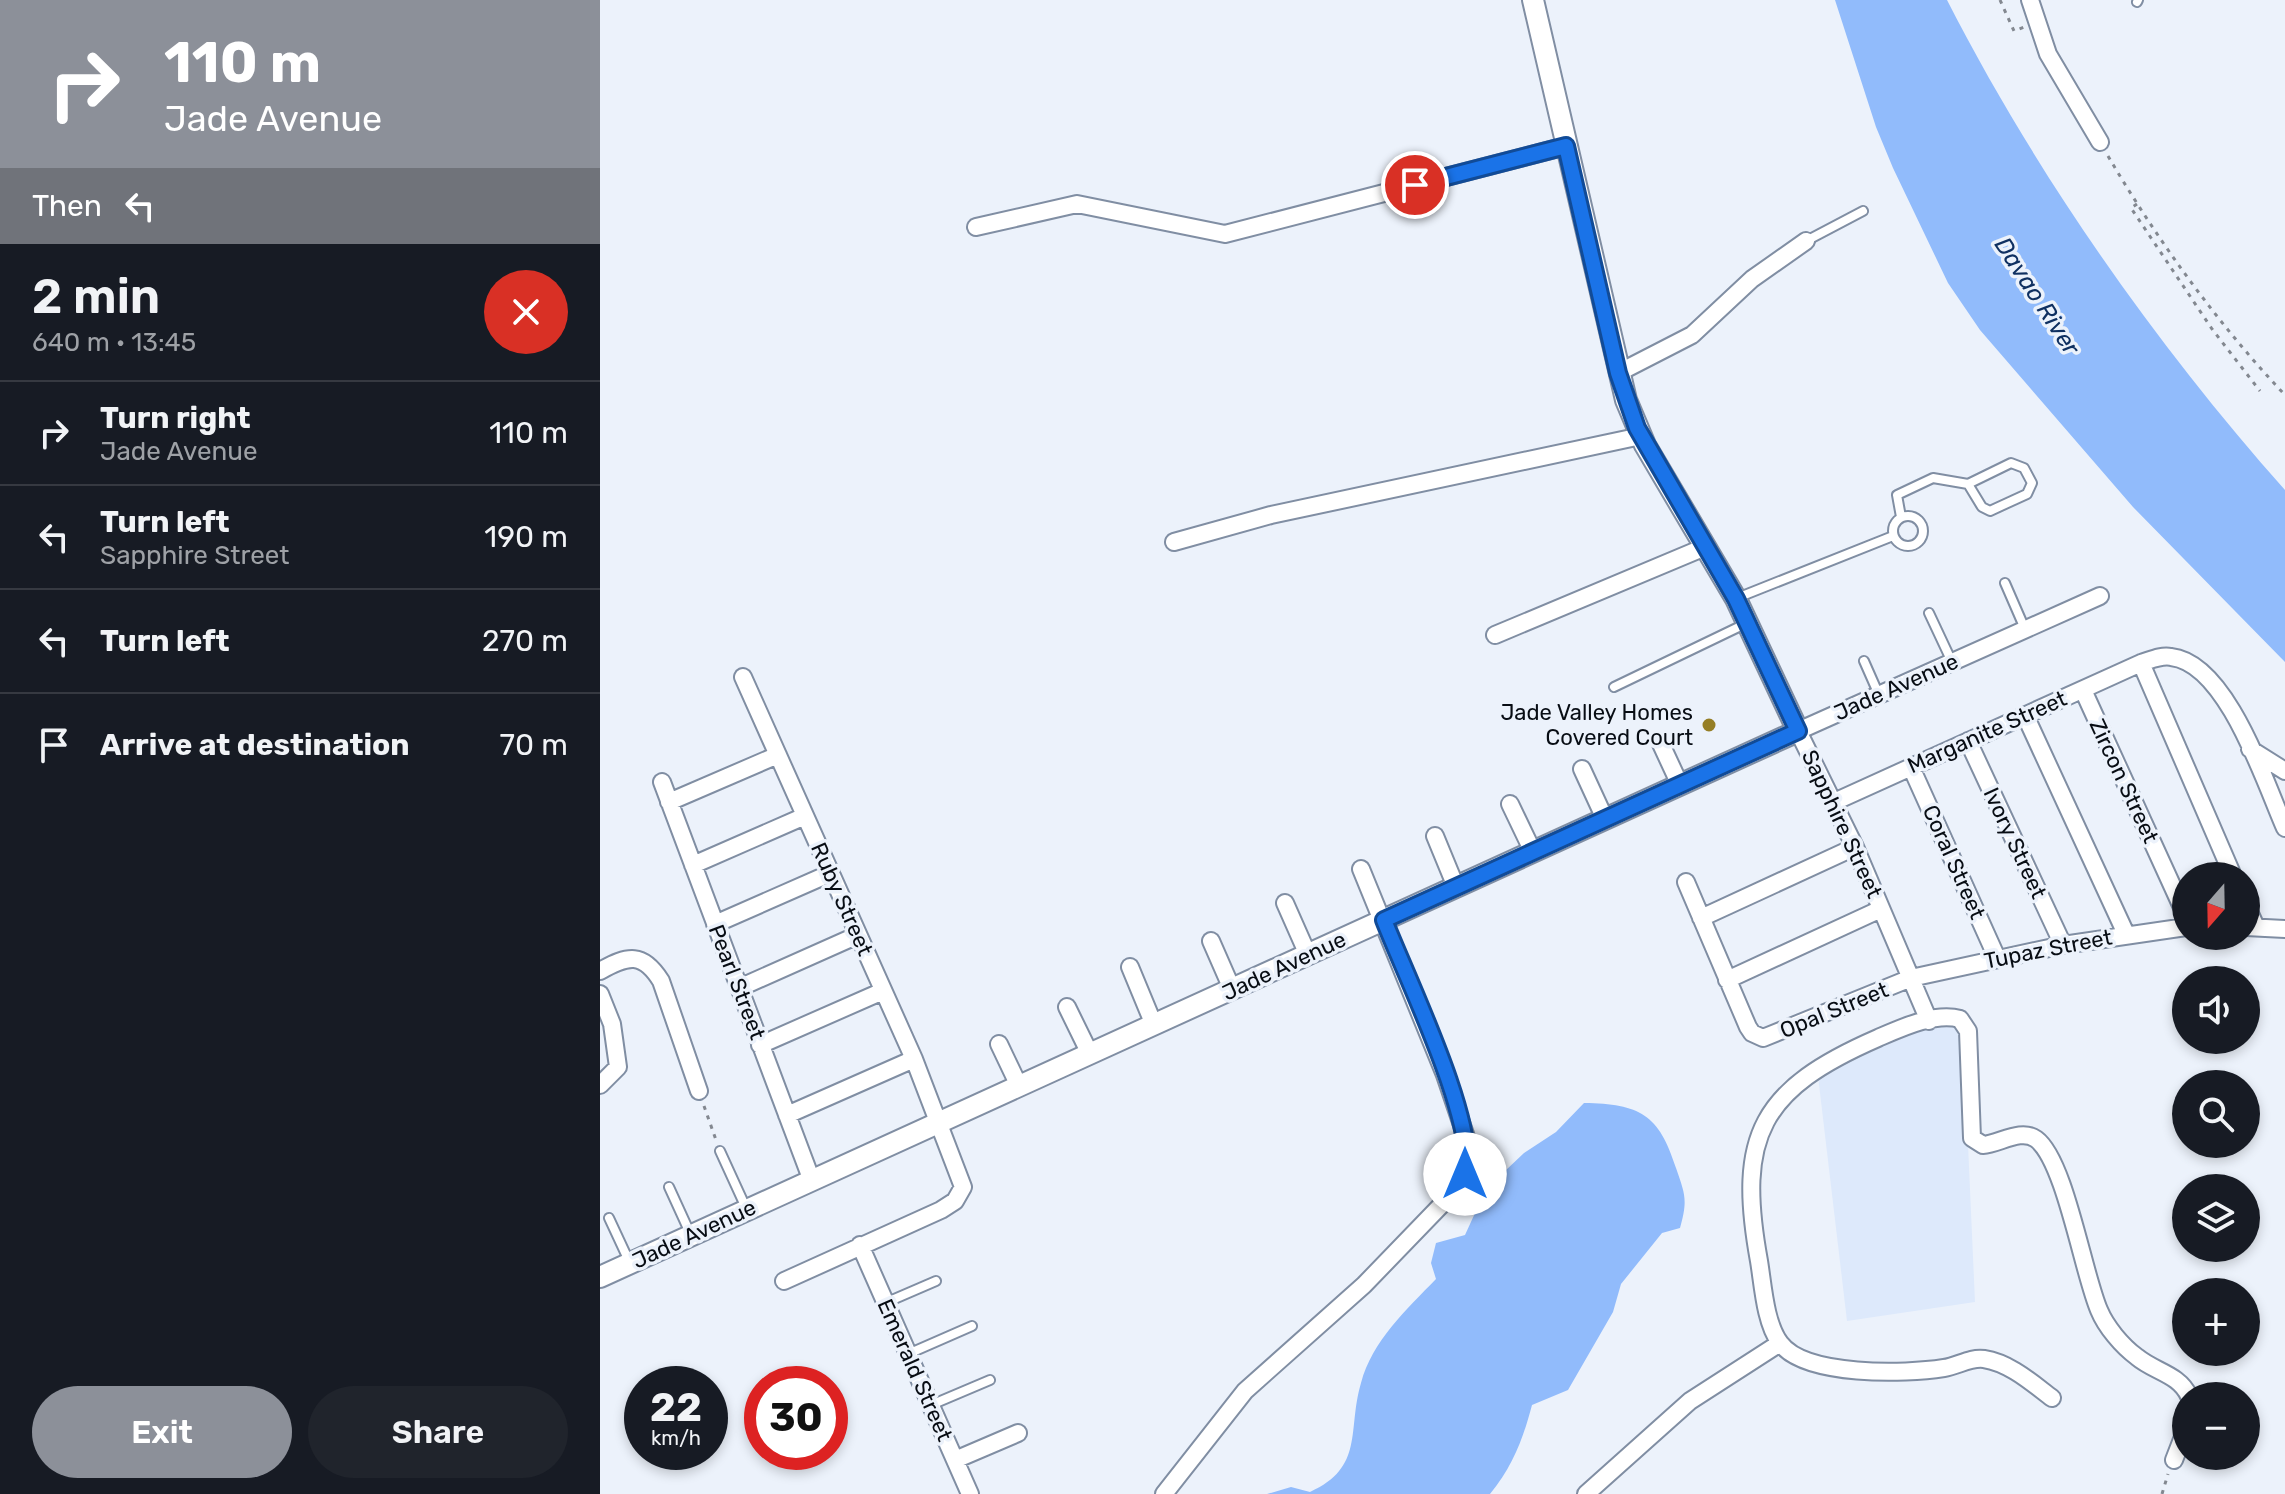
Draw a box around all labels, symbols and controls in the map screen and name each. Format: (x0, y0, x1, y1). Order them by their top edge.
text: 110 m (164, 30, 321, 96)
icon: right (32, 32, 136, 136)
text: Jade Avenue (164, 97, 382, 140)
pin (1381, 151, 1449, 219)
icon: arrive (1393, 163, 1437, 207)
icon: left (118, 184, 162, 228)
text: Then (32, 188, 102, 224)
water label: Davao River (1989, 232, 2086, 361)
text: 2 min (32, 268, 160, 325)
button: close (484, 270, 568, 354)
text: 640 m · 13:45 (32, 327, 196, 358)
text: Turn right (100, 400, 251, 436)
icon: right (32, 411, 76, 455)
text: 110 m (489, 415, 568, 451)
text: Jade Avenue (100, 436, 258, 467)
text: Turn left (100, 504, 230, 540)
icon: left (32, 515, 76, 559)
text: 190 m (484, 519, 568, 555)
text: Sapphire Street (100, 540, 289, 571)
icon: left (32, 619, 76, 663)
text: Turn left (100, 623, 230, 659)
text: 270 m (482, 623, 568, 659)
street label: Jade Avenue (1830, 648, 1962, 726)
street label: Marganite Street (1903, 685, 2071, 779)
place label: Jade Valley Homes Covered Court (1501, 699, 1693, 751)
street label: Zircon Street (2083, 715, 2165, 848)
marker: Jade Valley Homes Covered Court (1700, 716, 1718, 734)
icon: arrive (32, 723, 76, 767)
text: Arrive at destination (100, 727, 410, 763)
text: 70 m (500, 727, 568, 763)
street label: Sapphire Street (1796, 746, 1888, 903)
street label: Ivory Street (1978, 783, 2053, 903)
street label: Coral Street (1917, 801, 1991, 924)
street label: Ruby Street (805, 838, 879, 960)
north arrow (2172, 862, 2260, 950)
map controls (2172, 862, 2260, 1470)
street label: Pearl Street (703, 921, 771, 1044)
street label: Tupaz Street (1982, 923, 2115, 975)
street label: Jade Avenue (1218, 926, 1350, 1006)
button: sound (2172, 966, 2260, 1054)
street label: Opal Street (1776, 976, 1892, 1044)
button: search (2172, 1070, 2260, 1158)
position arrow (1423, 1132, 1507, 1216)
button: layers (2172, 1174, 2260, 1262)
street label: Jade Avenue (628, 1194, 760, 1274)
button: + (2172, 1278, 2260, 1366)
street label: Emerald Street (872, 1295, 959, 1446)
speed limit sign: 30 (744, 1366, 848, 1470)
button: − (2172, 1382, 2260, 1470)
text: 22 (650, 1384, 702, 1431)
button: Exit (32, 1386, 292, 1478)
button: Share (308, 1386, 568, 1478)
text: km/h (651, 1426, 701, 1450)

